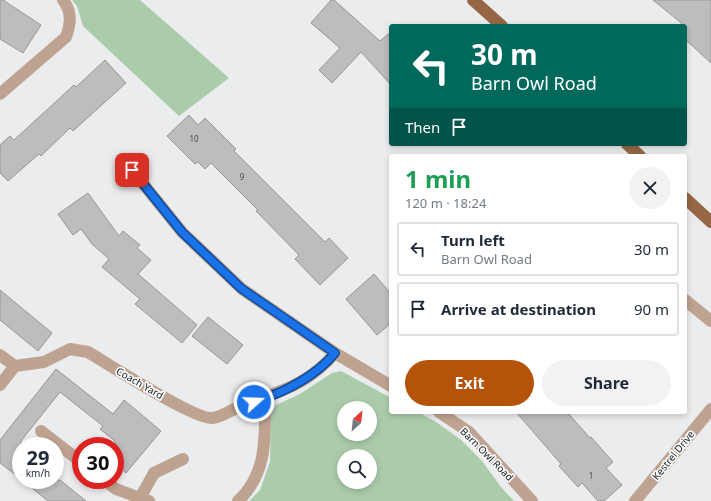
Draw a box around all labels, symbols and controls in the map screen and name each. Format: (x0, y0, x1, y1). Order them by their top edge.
text: 30 m (471, 35, 538, 73)
icon: left (405, 40, 457, 92)
text: Barn Owl Road (471, 71, 597, 95)
icon: arrive (448, 116, 470, 138)
text: Then (405, 117, 440, 137)
house number: 10 (189, 133, 199, 144)
pin (115, 153, 149, 187)
icon: arrive (121, 159, 143, 181)
text: 1 min (405, 162, 471, 195)
button: close (629, 167, 671, 209)
house number: 9 (240, 171, 245, 182)
text: 120 m · 18:24 (405, 194, 486, 212)
text: Turn left (441, 230, 505, 250)
icon: left (407, 238, 429, 260)
text: 30 m (634, 239, 669, 259)
text: Barn Owl Road (441, 250, 532, 268)
icon: arrive (407, 298, 429, 320)
text: Arrive at destination (441, 299, 596, 319)
text: 90 m (634, 299, 669, 319)
button: Exit (405, 360, 534, 406)
button: Share (542, 360, 671, 406)
street label: Coach Yard (114, 364, 166, 402)
position arrow (233, 381, 275, 423)
north arrow (337, 401, 377, 441)
map controls (337, 401, 377, 489)
street label: Barn Owl Road (457, 424, 517, 484)
street label: Kestrel Drive (649, 427, 697, 483)
speed limit sign: 30 (72, 437, 124, 489)
text: 29 (27, 444, 49, 471)
button: search (337, 449, 377, 489)
text: km/h (26, 466, 50, 480)
house number: 1 (589, 470, 593, 481)

